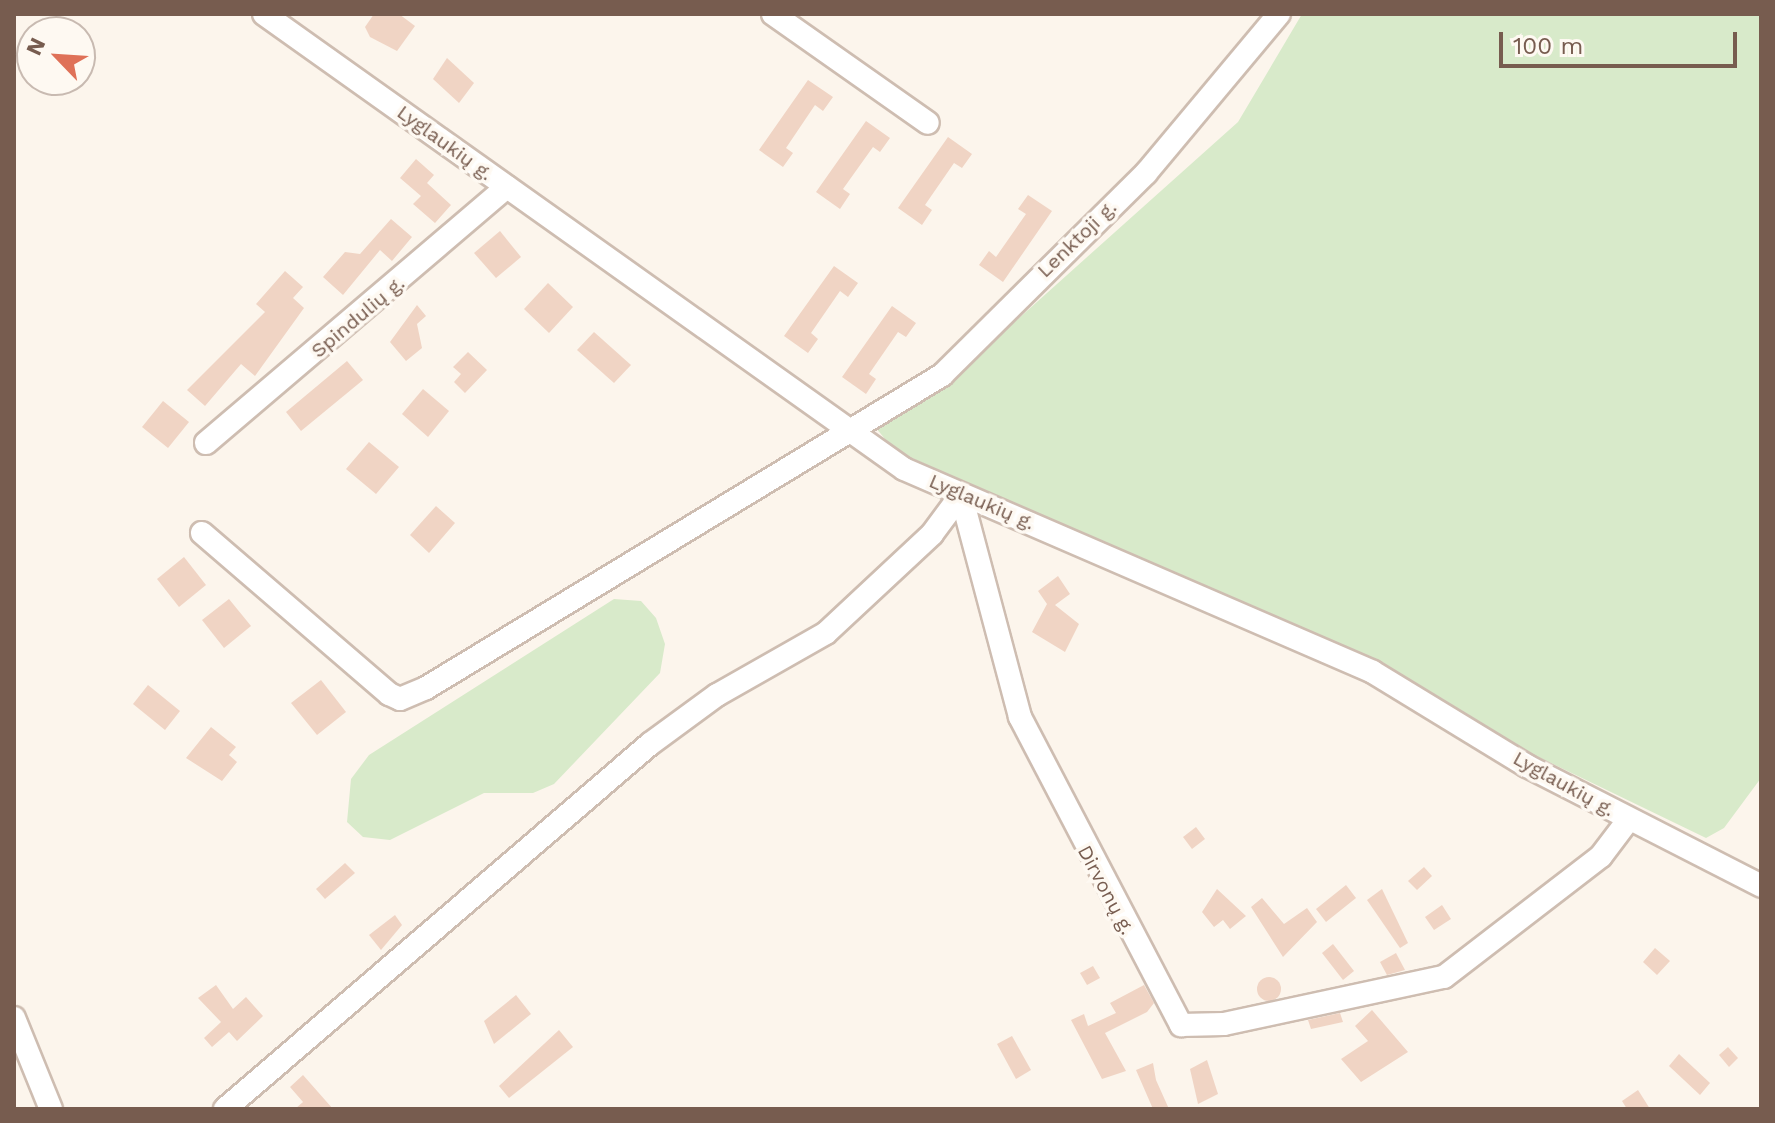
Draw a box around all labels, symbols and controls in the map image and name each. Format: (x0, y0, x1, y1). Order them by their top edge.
north arrow (16, 16, 96, 96)
scale bar (1503, 16, 1741, 66)
text: 100 m (1513, 32, 1583, 60)
text: N (21, 34, 50, 59)
street label: Lyglaukių g. (392, 100, 498, 186)
street label: Lenktoji g. (1032, 195, 1122, 283)
street label: Spindulių g. (306, 271, 410, 363)
street label: Lyglaukių g. (925, 469, 1039, 535)
street label: Lyglaukių g. (1509, 746, 1619, 822)
street label: Dirvonų g. (1072, 841, 1140, 939)

